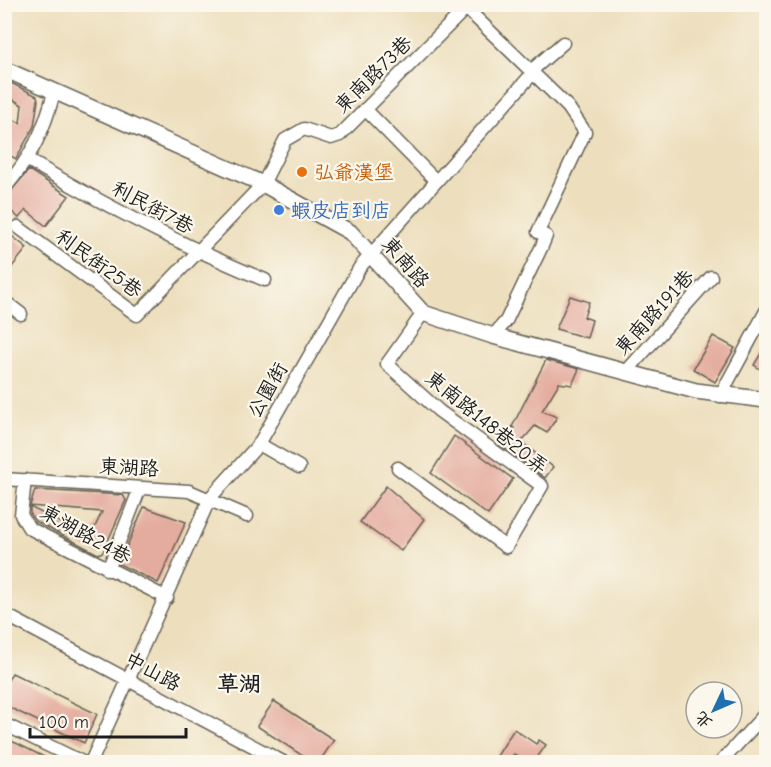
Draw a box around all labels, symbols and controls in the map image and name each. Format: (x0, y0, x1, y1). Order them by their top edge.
street label: 東南路73巷 (330, 30, 417, 118)
place label: 弘爺漢堡 (314, 161, 394, 184)
marker: 弘爺漢堡 (295, 165, 309, 179)
street label: 利民街7巷 (108, 176, 199, 239)
place label: 蝦皮店到店 (291, 199, 391, 222)
marker: 蝦皮店到店 (272, 203, 286, 217)
street label: 利民街25巷 (51, 224, 147, 303)
street label: 東南路 (377, 232, 435, 293)
street label: 東南路191巷 (610, 264, 699, 360)
street label: 公園街 (242, 359, 292, 422)
street label: 東南路148巷20弄 (421, 366, 552, 479)
street label: 東湖路 (98, 454, 161, 481)
street label: 東湖路24巷 (36, 500, 136, 569)
street label: 中山路 (121, 647, 186, 696)
district label: 草湖 (217, 671, 261, 697)
north arrow (684, 680, 744, 740)
scale bar (30, 701, 186, 739)
text: 北 (692, 708, 716, 732)
text: 100 m (39, 712, 89, 733)

